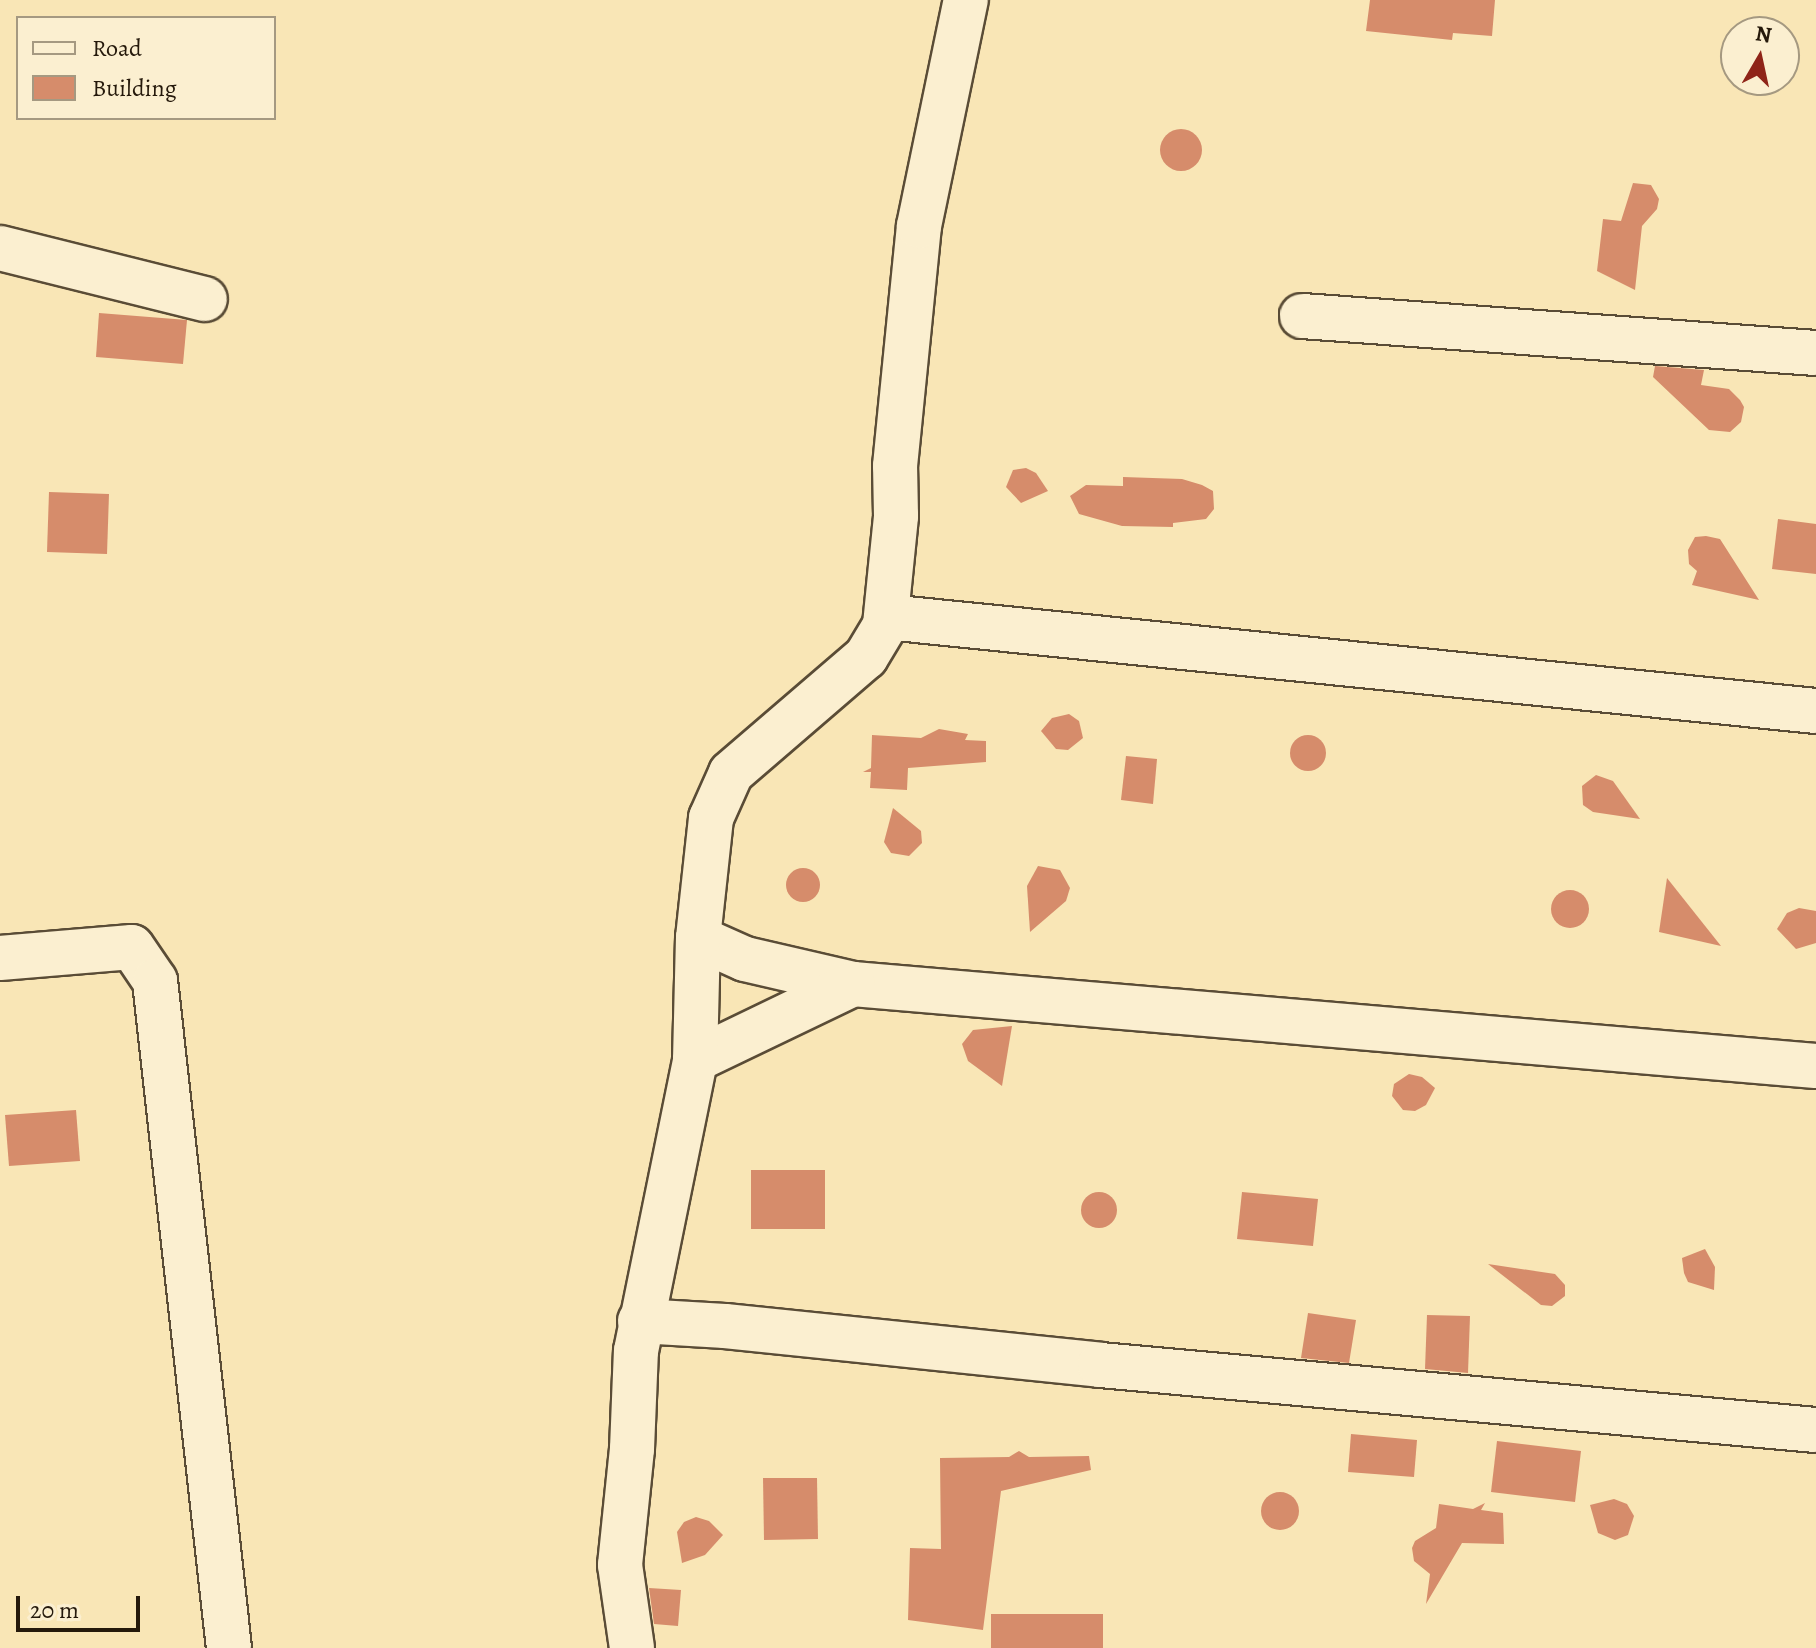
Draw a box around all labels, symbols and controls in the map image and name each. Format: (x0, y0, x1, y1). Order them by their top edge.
legend (16, 16, 276, 120)
north arrow (1720, 16, 1800, 96)
text: N (1753, 18, 1774, 50)
text: Road (92, 32, 142, 64)
text: Building (92, 72, 177, 104)
scale bar (20, 1580, 144, 1630)
text: 20 m (30, 1594, 79, 1626)

